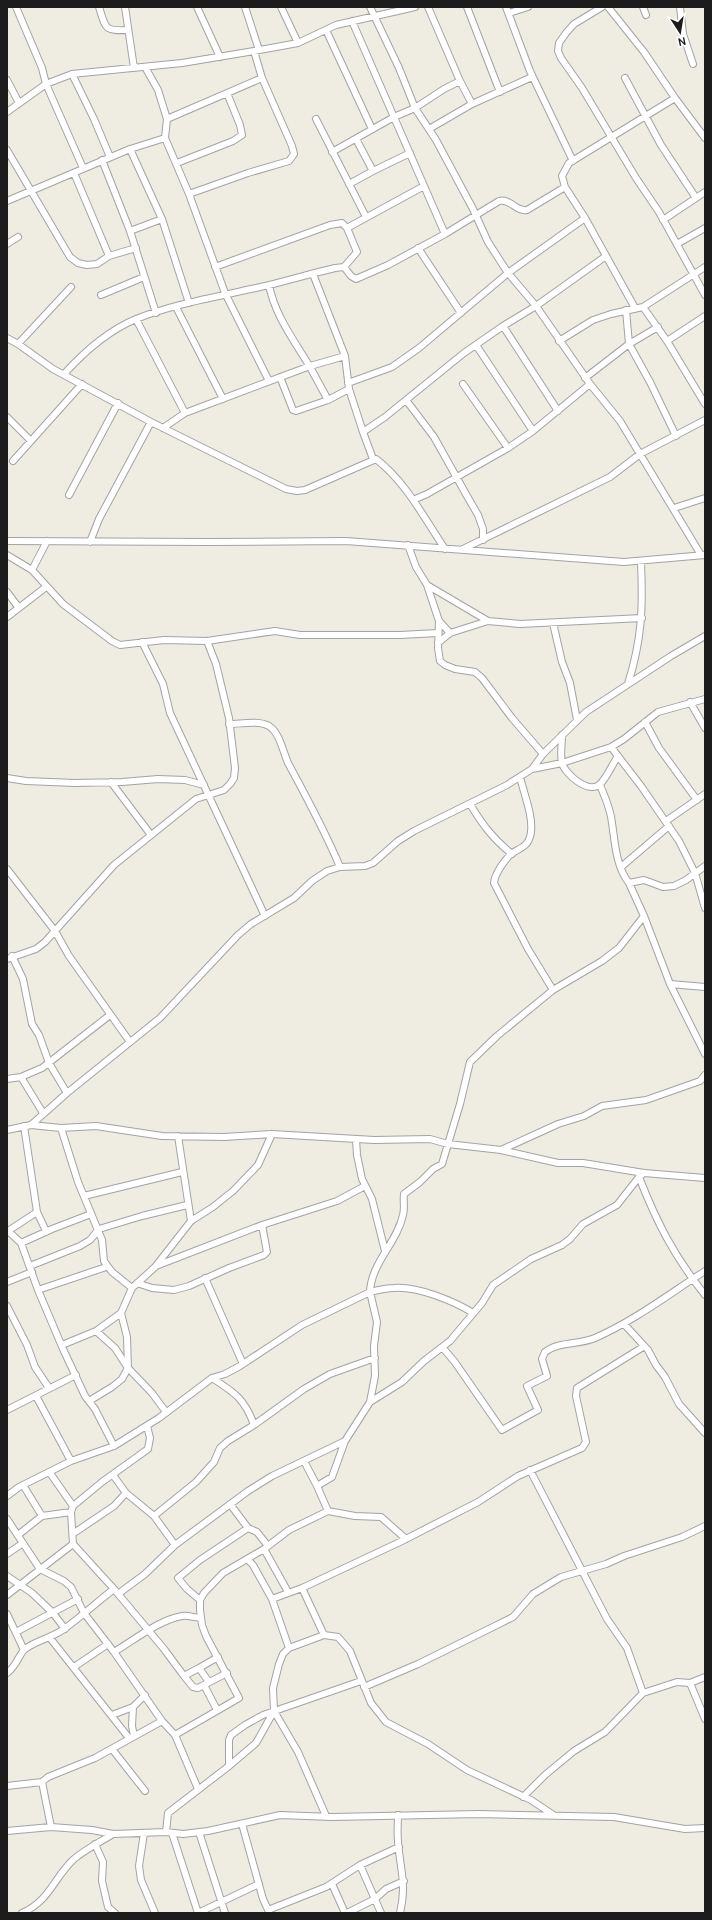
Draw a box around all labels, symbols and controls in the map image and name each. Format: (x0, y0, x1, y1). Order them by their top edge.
north arrow (660, 12, 700, 52)
text: N (677, 34, 687, 49)

